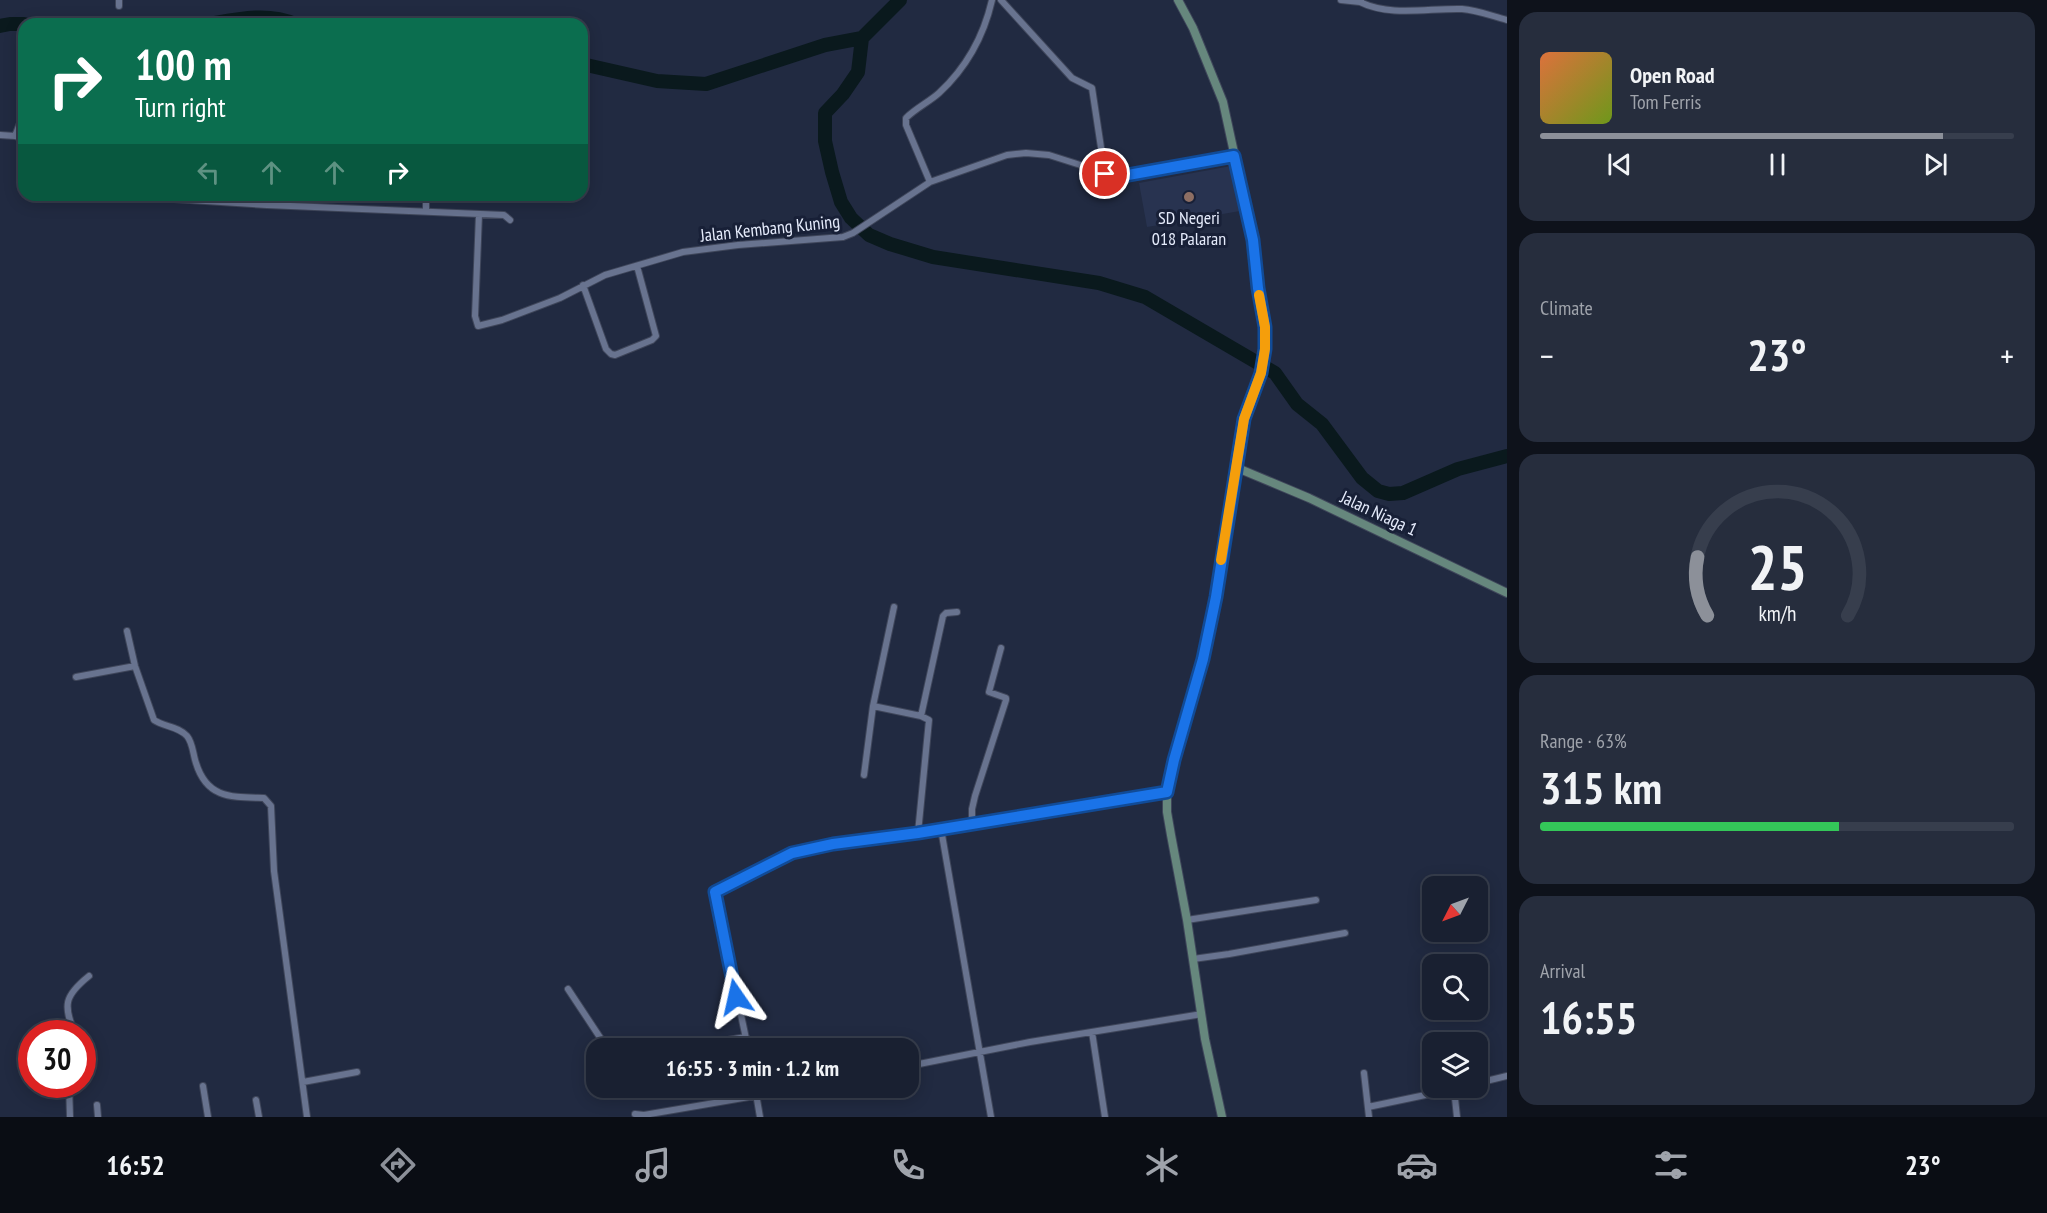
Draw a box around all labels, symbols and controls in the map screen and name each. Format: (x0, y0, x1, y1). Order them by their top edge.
text: 100 m (135, 37, 232, 92)
icon: right (36, 42, 114, 120)
text: Open Road (1630, 61, 1715, 89)
text: Tom Ferris (1630, 89, 1701, 115)
text: Turn right (135, 90, 226, 124)
pin (1079, 148, 1130, 199)
icon: previous (1603, 148, 1636, 181)
icon: pause (1761, 148, 1794, 181)
icon: next (1919, 148, 1952, 181)
icon: left (192, 156, 225, 189)
icon: ahead (255, 156, 288, 189)
icon: ahead (318, 156, 351, 189)
icon: right (381, 156, 414, 189)
icon: arrive (1088, 157, 1121, 190)
marker: SD Negeri 018 Palaran (1182, 190, 1196, 204)
place label: SD Negeri 018 Palaran (1152, 206, 1226, 250)
street label: Jalan Kembang Kuning (698, 209, 841, 247)
text: Climate (1540, 295, 1593, 321)
text: 23° (1747, 325, 1807, 383)
text: − (1540, 334, 1554, 377)
text: + (2000, 334, 2014, 377)
street label: Jalan Niaga 1 (1336, 485, 1421, 541)
text: 25 (1747, 526, 1807, 607)
text: km/h (1758, 599, 1796, 627)
text: Range · 63% (1540, 728, 1627, 754)
text: 315 km (1540, 758, 1662, 816)
north arrow (1422, 876, 1488, 942)
map controls (1422, 876, 1488, 1098)
button: search (1422, 954, 1488, 1020)
text: Arrival (1540, 958, 1585, 984)
position arrow (704, 965, 768, 1029)
text: 16:55 (1540, 988, 1637, 1046)
speed limit sign: 30 (18, 1020, 96, 1098)
button: layers (1422, 1032, 1488, 1098)
text: 16:55 · 3 min · 1.2 km (666, 1054, 839, 1082)
icon: directions (377, 1144, 419, 1186)
icon: music (632, 1144, 674, 1186)
icon: phone (887, 1144, 929, 1186)
icon: climate (1141, 1144, 1183, 1186)
icon: car (1396, 1144, 1438, 1186)
icon: filters (1650, 1144, 1692, 1186)
text: 16:52 (106, 1148, 165, 1182)
text: 23° (1905, 1148, 1941, 1182)

